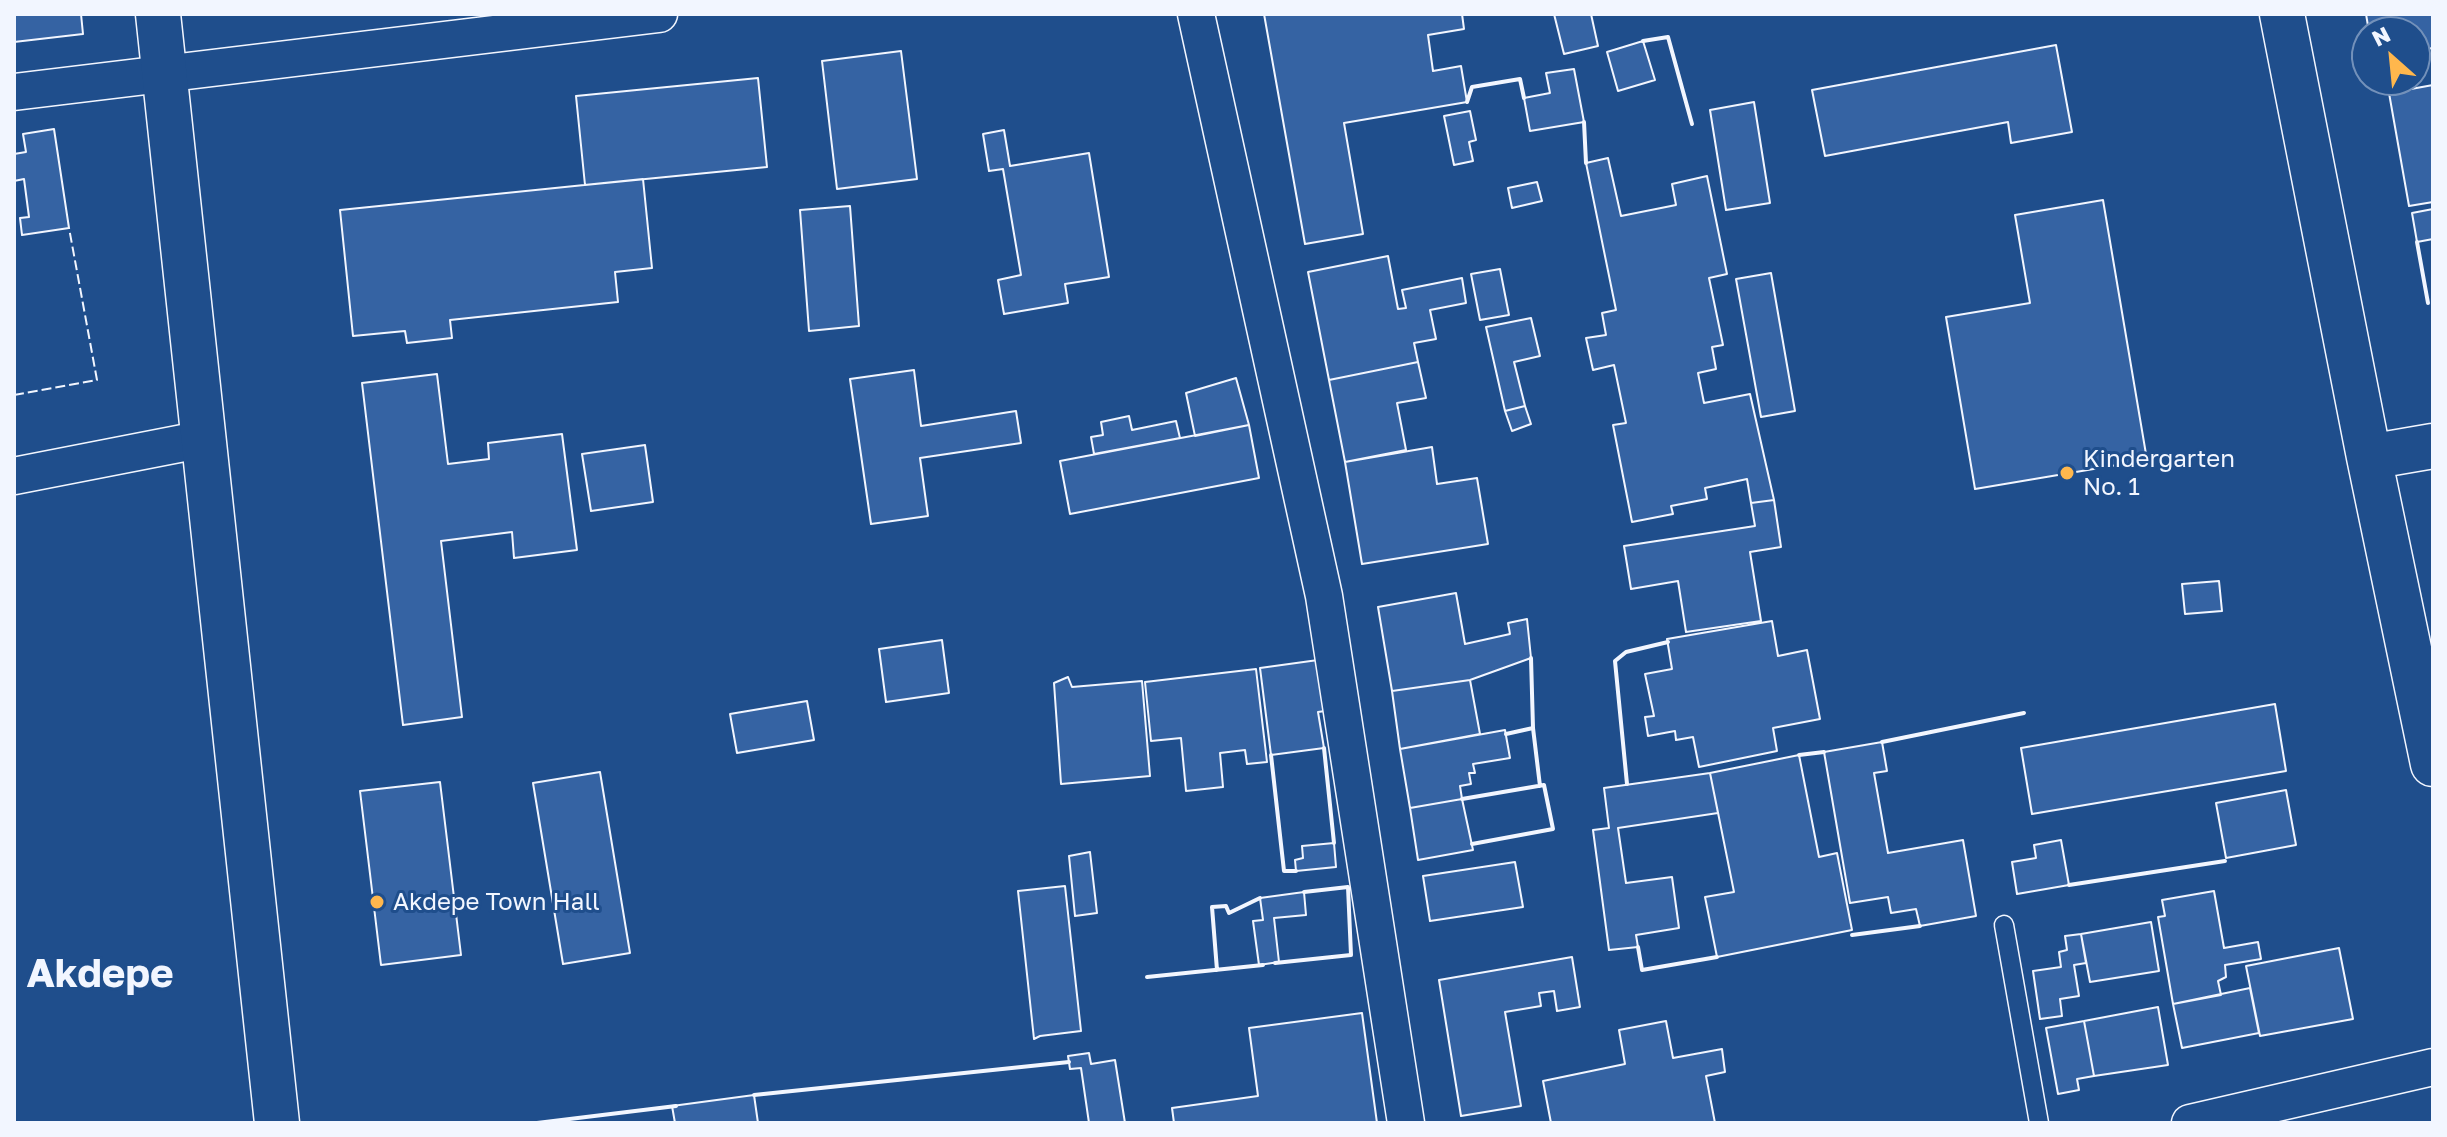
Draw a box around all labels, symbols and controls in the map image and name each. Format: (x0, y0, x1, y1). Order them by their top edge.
north arrow (2351, 16, 2431, 96)
text: N (2367, 20, 2394, 52)
place label: Kindergarten No. 1 (2083, 445, 2235, 501)
marker: Kindergarten No. 1 (2058, 464, 2076, 482)
place label: Akdepe Town Hall (393, 888, 600, 916)
marker: Akdepe Town Hall (368, 893, 386, 911)
district label: Akdepe (26, 950, 174, 998)

